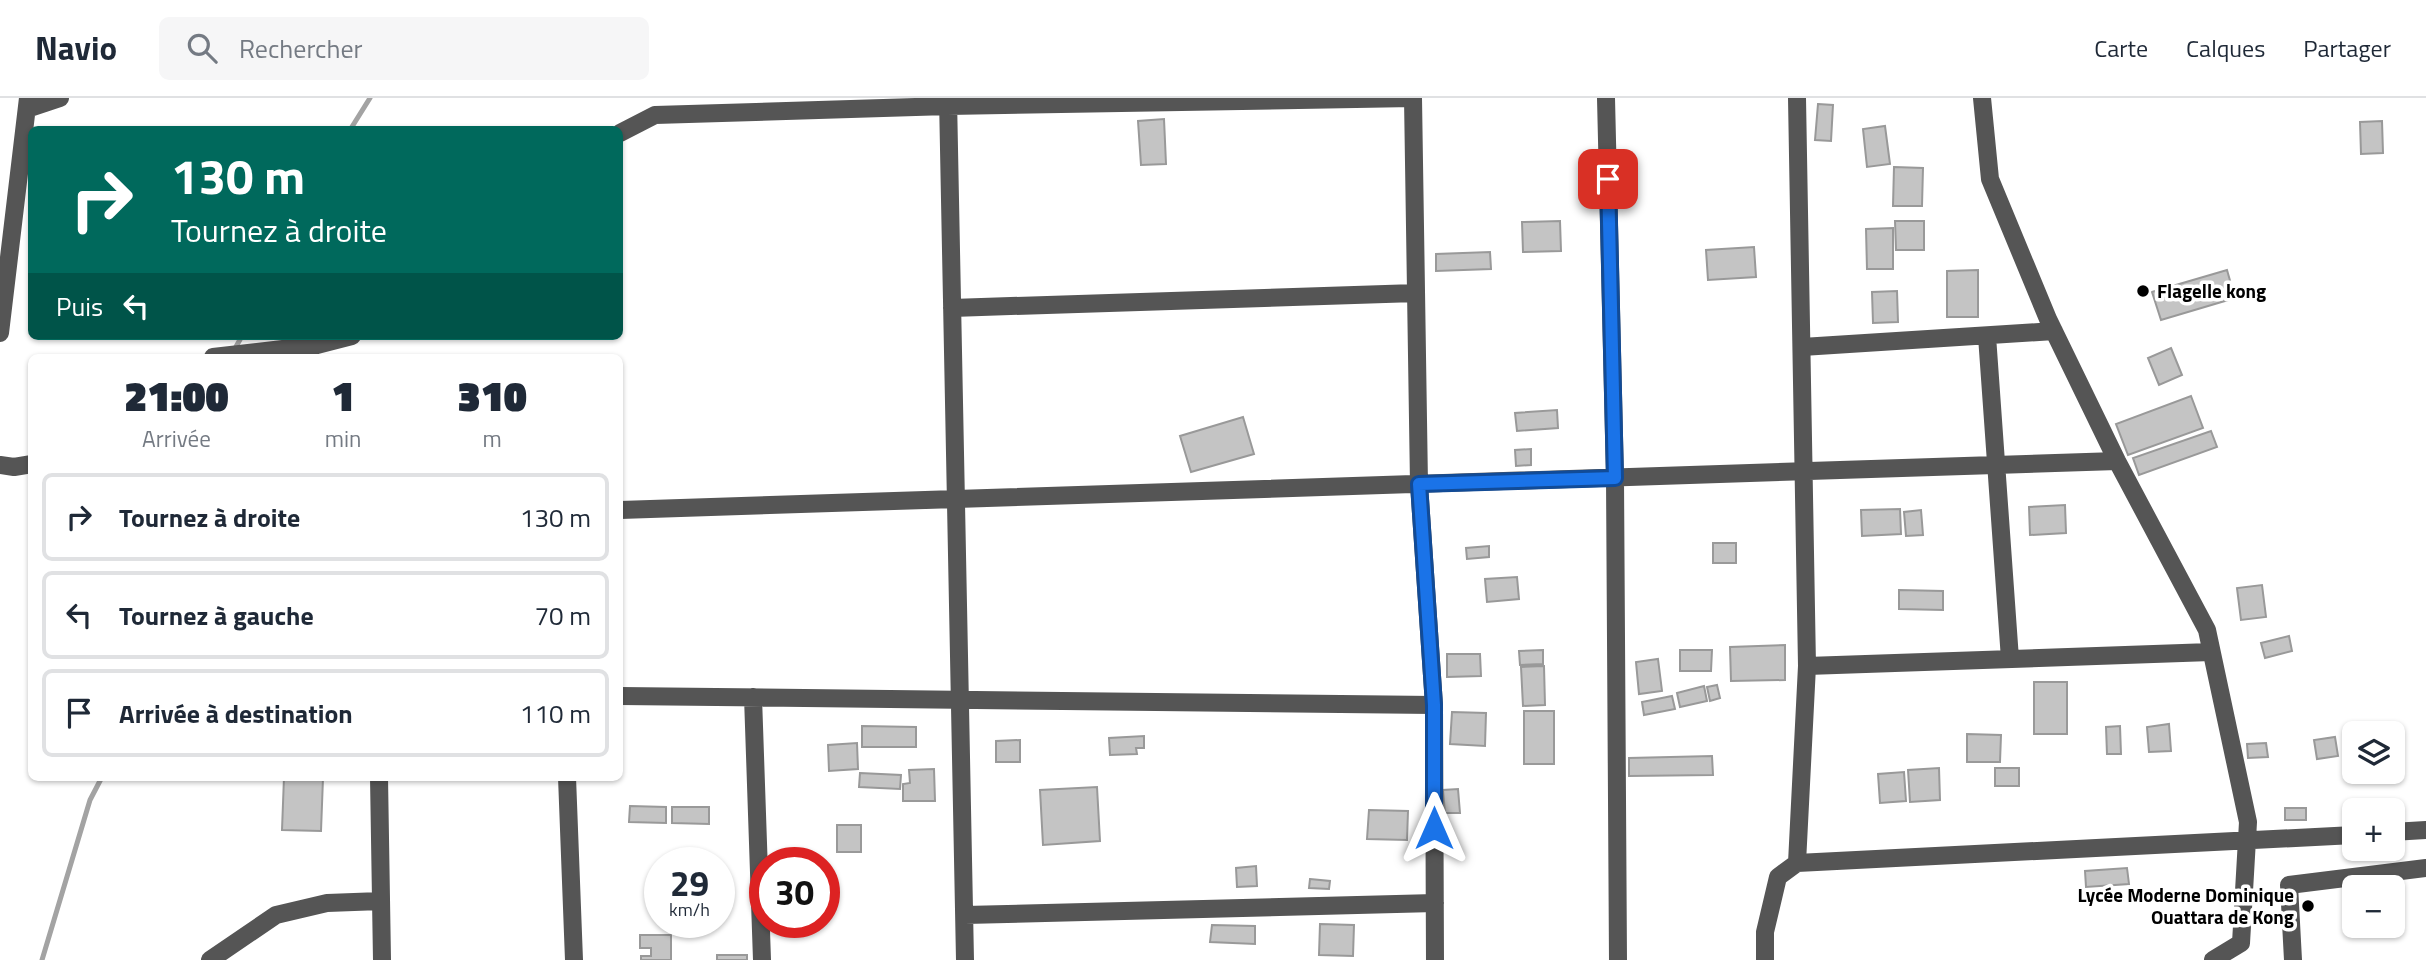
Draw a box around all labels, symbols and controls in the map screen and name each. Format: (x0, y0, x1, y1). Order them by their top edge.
search box (159, 17, 649, 80)
text: Navio (35, 23, 117, 73)
icon: search (183, 29, 221, 67)
text: Rechercher (239, 29, 363, 68)
text: Carte (2094, 30, 2148, 66)
text: Calques (2186, 30, 2265, 66)
text: Partager (2303, 30, 2391, 66)
text: 130 m (171, 138, 305, 213)
pin (1578, 149, 1638, 209)
icon: right (56, 154, 147, 245)
icon: arrive (1589, 160, 1627, 198)
text: Tournez à droite (171, 206, 387, 254)
place label: Flagelle kong (2157, 276, 2266, 305)
marker: Flagelle kong (2135, 283, 2151, 299)
text: Puis (56, 287, 103, 326)
icon: left (117, 287, 155, 325)
text: 21:00 (124, 363, 229, 427)
text: 1 (332, 363, 355, 427)
text: 310 (458, 363, 527, 427)
text: Arrivée (142, 421, 211, 456)
text: min (325, 421, 361, 456)
text: m (483, 421, 502, 456)
icon: right (60, 498, 98, 536)
text: Tournez à droite (119, 498, 300, 537)
text: 130 m (520, 498, 591, 537)
icon: left (60, 596, 98, 634)
text: Tournez à gauche (119, 596, 314, 635)
text: 70 m (534, 596, 591, 635)
icon: arrive (60, 694, 98, 732)
text: Arrivée à destination (119, 694, 353, 733)
text: 110 m (520, 694, 591, 733)
map controls (2342, 721, 2405, 938)
button: layers (2342, 721, 2405, 784)
position arrow (1397, 791, 1471, 865)
button: + (2342, 798, 2405, 861)
speed limit sign: 30 (749, 847, 840, 938)
text: 29 (670, 856, 709, 910)
button: − (2342, 875, 2405, 938)
place label: Lycée Moderne Dominique Ouattara de Kong (2078, 880, 2294, 931)
text: km/h (669, 896, 710, 923)
marker: Lycée Moderne Dominique Ouattara de Kong (2300, 898, 2316, 914)

